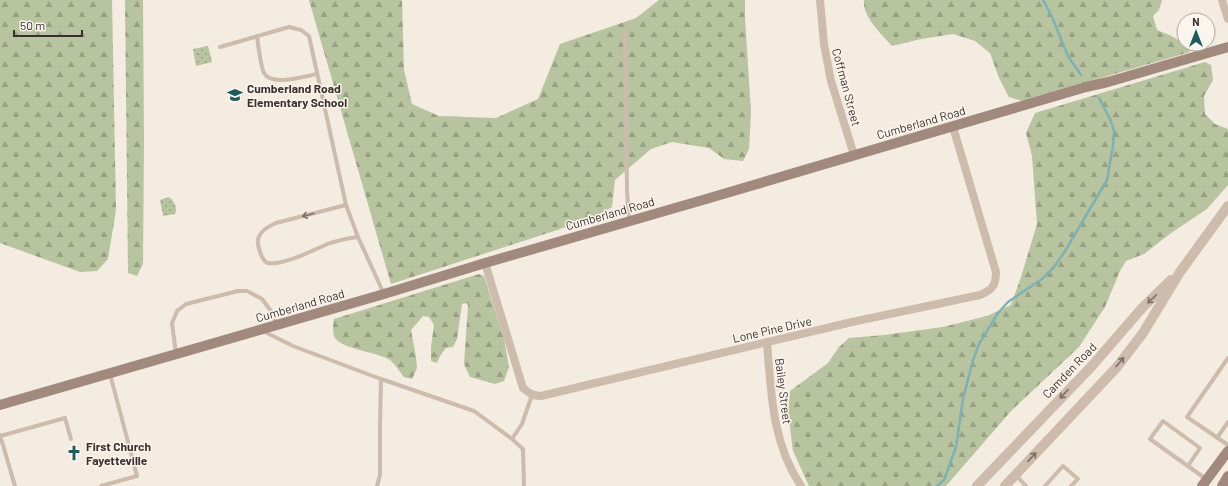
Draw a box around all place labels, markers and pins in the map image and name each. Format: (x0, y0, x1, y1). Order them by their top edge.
place label: Cumberland Road Elementary School (247, 81, 347, 109)
school or university icon: Cumberland Road Elementary School (226, 86, 244, 104)
place label: First Church Fayetteville (86, 439, 151, 467)
church icon: First Church Fayetteville (65, 444, 83, 462)

